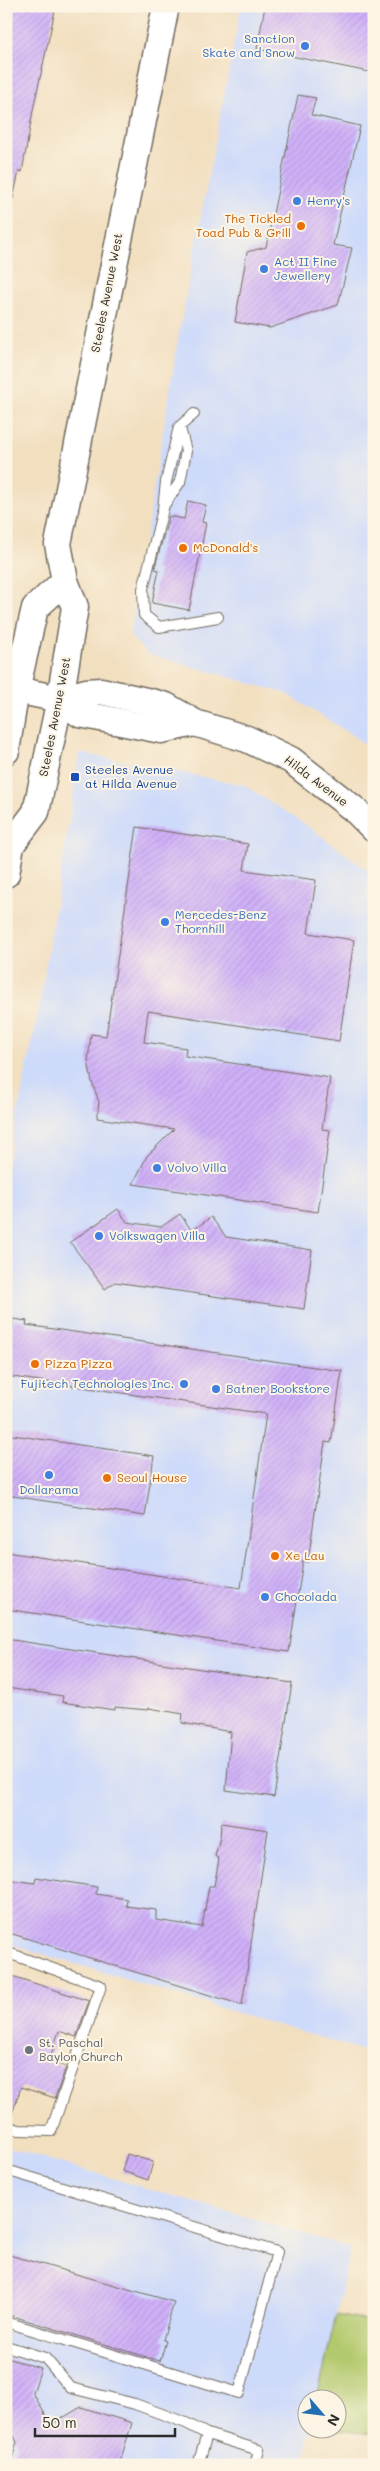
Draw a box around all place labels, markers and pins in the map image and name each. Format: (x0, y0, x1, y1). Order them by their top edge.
place label: Sanction Skate and Snow (202, 30, 295, 60)
marker: Sanction Skate and Snow (299, 40, 311, 52)
place label: Henry's (307, 192, 351, 208)
marker: Henry's (291, 195, 303, 207)
place label: The Tickled Toad Pub & Grill (196, 210, 291, 240)
marker: The Tickled Toad Pub & Grill (295, 220, 307, 232)
place label: Act II Fine Jewellery (274, 253, 337, 283)
marker: Act II Fine Jewellery (258, 263, 270, 275)
place label: McDonald's (193, 539, 258, 555)
marker: McDonald's (177, 542, 189, 554)
place label: Steeles Avenue at Hilda Avenue (85, 761, 177, 791)
marker: Steeles Avenue at Hilda Avenue (69, 771, 81, 783)
place label: Mercedes-Benz Thornhill (175, 906, 267, 936)
marker: Mercedes-Benz Thornhill (159, 916, 171, 928)
place label: Volvo Villa (167, 1159, 227, 1175)
marker: Volvo Villa (151, 1162, 163, 1174)
place label: Volkswagen Villa (109, 1227, 206, 1243)
marker: Volkswagen Villa (93, 1230, 105, 1242)
place label: Pizza Pizza (45, 1355, 113, 1371)
marker: Pizza Pizza (29, 1358, 41, 1370)
place label: Fujitech Technologies Inc. (21, 1375, 174, 1391)
marker: Fujitech Technologies Inc. (178, 1378, 190, 1390)
place label: Batner Bookstore (226, 1380, 330, 1396)
marker: Batner Bookstore (210, 1383, 222, 1395)
marker: Dollarama (43, 1469, 55, 1481)
place label: Seoul House (117, 1469, 187, 1485)
marker: Seoul House (101, 1472, 113, 1484)
place label: Dollarama (19, 1481, 79, 1497)
place label: Xe Lau (285, 1547, 325, 1563)
marker: Xe Lau (269, 1550, 281, 1562)
place label: Chocolada (275, 1588, 337, 1604)
marker: Chocolada (259, 1591, 271, 1603)
place label: St. Paschal Baylon Church (39, 2034, 123, 2064)
marker: St. Paschal Baylon Church (23, 2044, 35, 2056)

